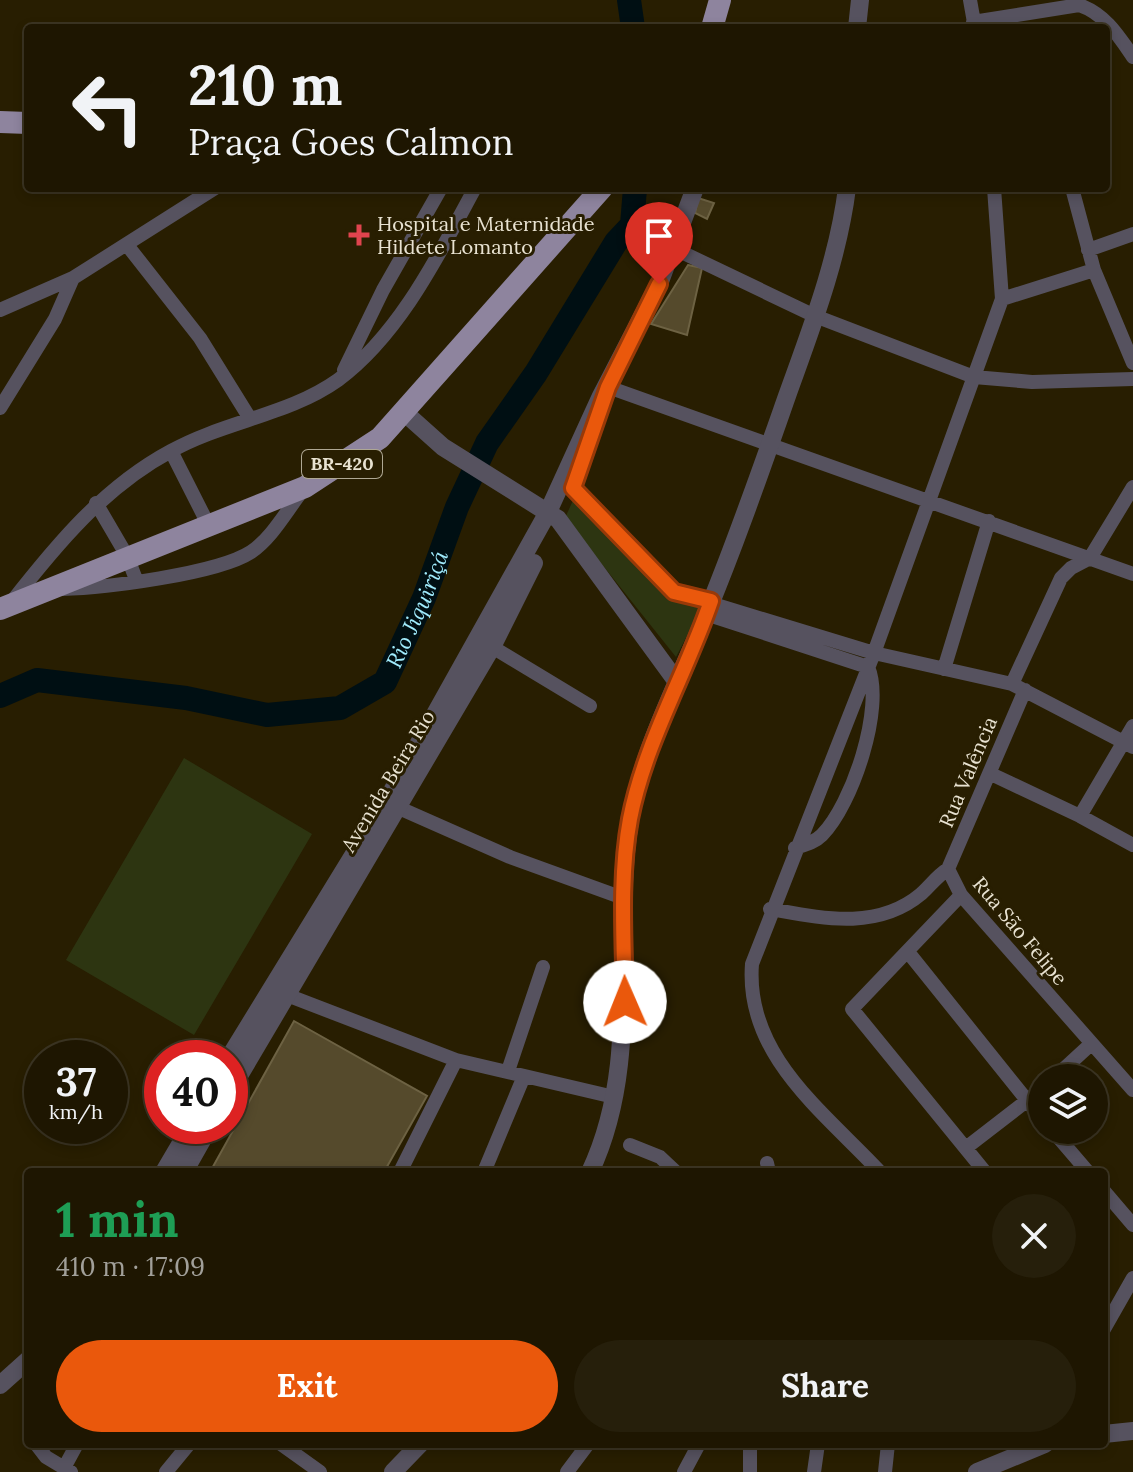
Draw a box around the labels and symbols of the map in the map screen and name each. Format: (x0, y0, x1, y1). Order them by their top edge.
pin (625, 202, 693, 284)
place label: Hospital e Maternidade Hildete Lomanto (377, 211, 595, 259)
marker: Hospital e Maternidade Hildete Lomanto (348, 224, 370, 246)
road number: BR-420 (302, 450, 382, 478)
water label: Rio Jiquiriçá (380, 546, 454, 672)
street label: Avenida Beira Rio (335, 705, 440, 857)
street label: Rua Valência (933, 713, 1002, 831)
street label: Rua São Felipe (968, 871, 1073, 990)
position arrow (583, 960, 667, 1044)
speed limit sign: 40 (144, 1040, 248, 1144)

